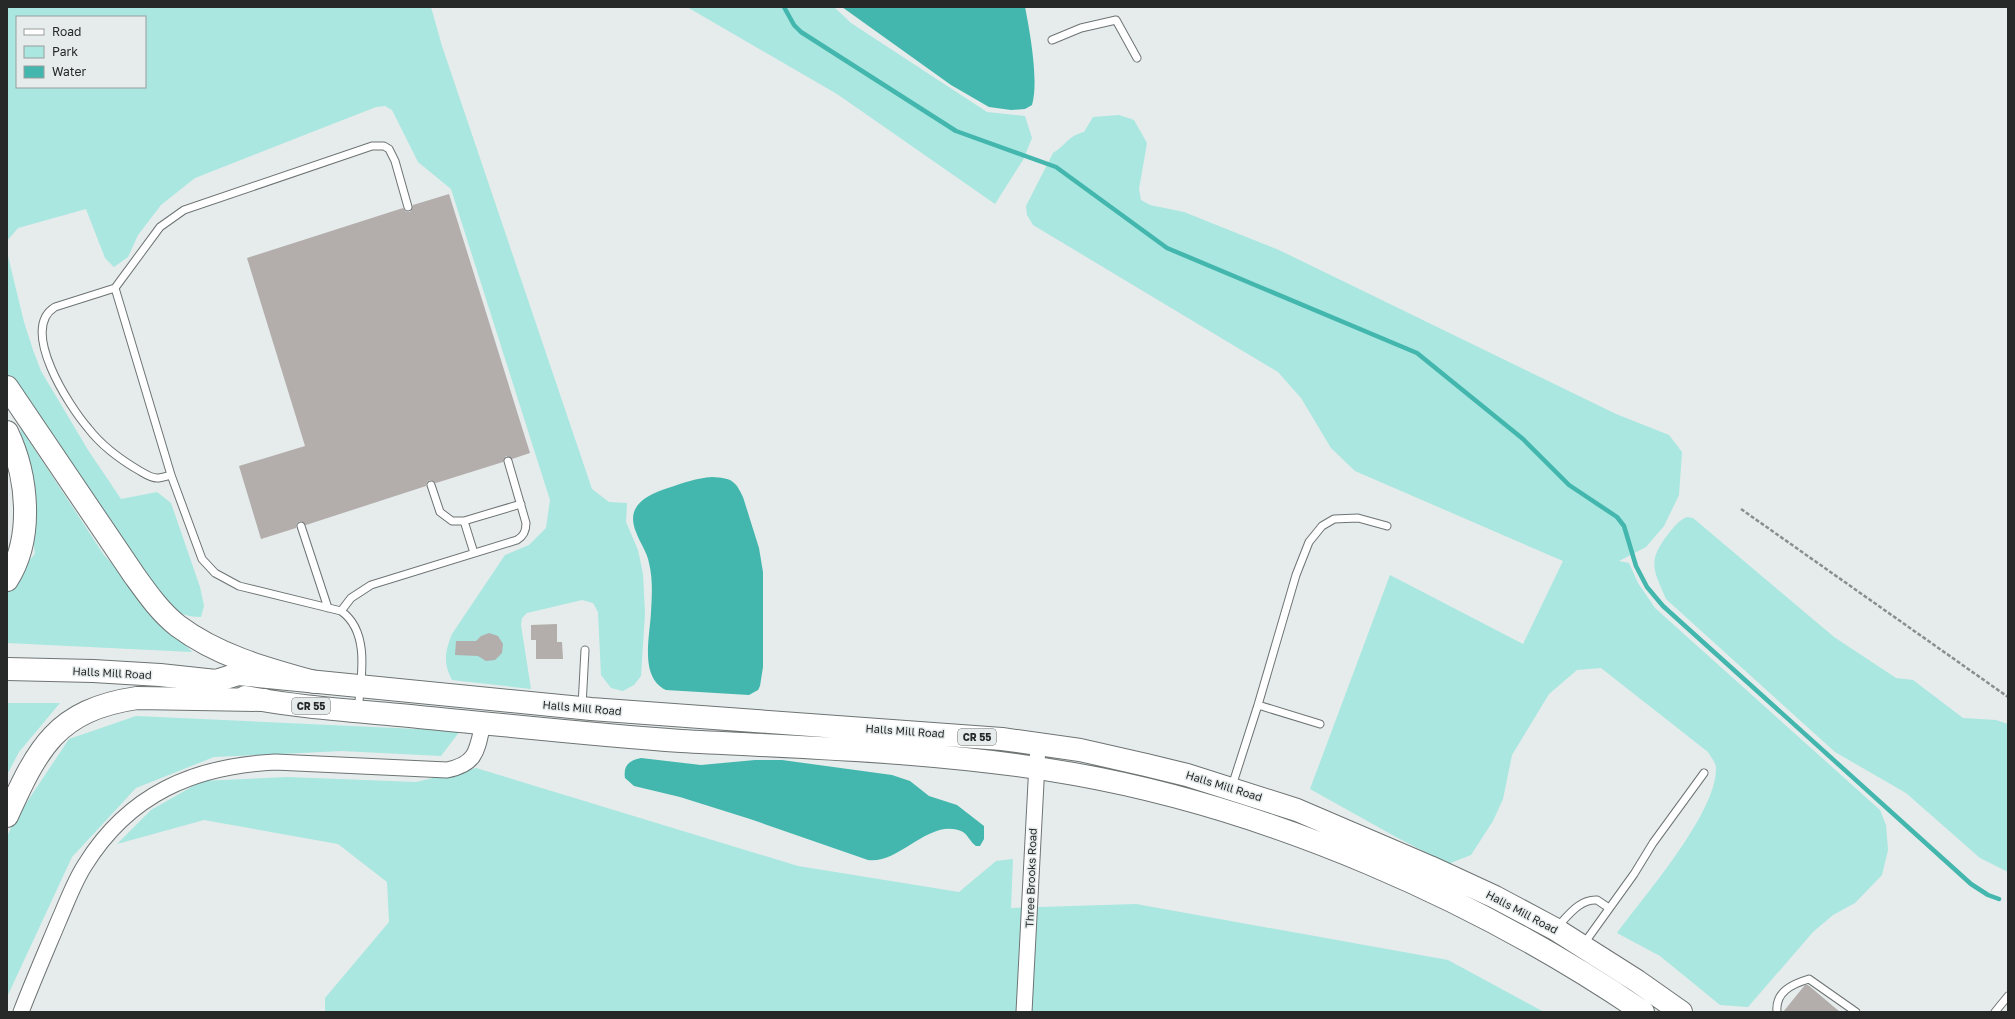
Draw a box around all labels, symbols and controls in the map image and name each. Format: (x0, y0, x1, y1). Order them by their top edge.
legend (16, 16, 146, 88)
text: Road (52, 24, 81, 39)
text: Park (52, 44, 78, 59)
text: Water (52, 64, 86, 79)
street label: Halls Mill Road (72, 664, 152, 681)
road number: CR 55 (292, 698, 330, 714)
street label: Halls Mill Road (542, 698, 622, 717)
street label: Halls Mill Road (865, 721, 945, 740)
road number: CR 55 (958, 729, 996, 745)
street label: Halls Mill Road (1184, 768, 1264, 803)
street label: Three Brooks Road (1022, 828, 1039, 928)
street label: Halls Mill Road (1484, 887, 1560, 936)

